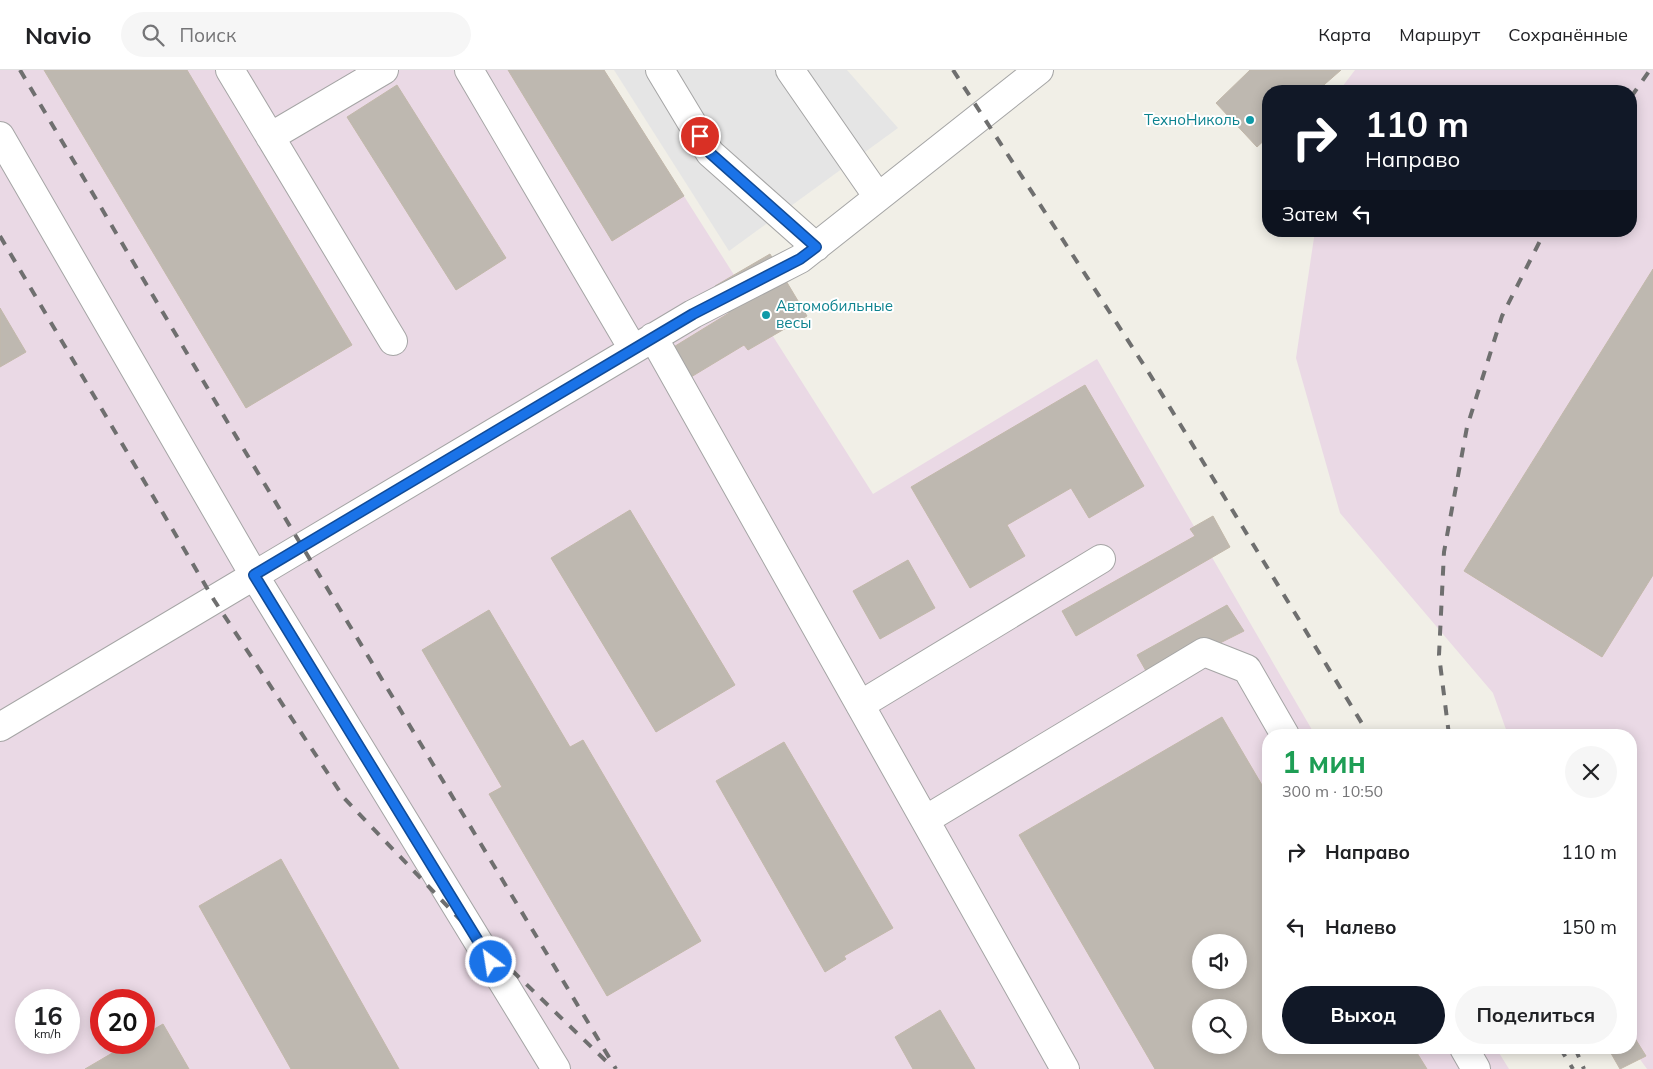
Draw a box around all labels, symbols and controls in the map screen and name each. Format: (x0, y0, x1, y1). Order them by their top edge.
search box (121, 12, 471, 57)
text: Navio (25, 20, 91, 50)
icon: search (139, 21, 167, 49)
text: Поиск (179, 23, 236, 47)
text: Карта (1318, 23, 1371, 46)
text: Маршрут (1399, 23, 1480, 46)
text: Сохранённые (1508, 23, 1628, 46)
text: 110 m (1365, 102, 1469, 146)
icon: right (1282, 105, 1347, 170)
place label: ТехноНиколь (1144, 110, 1240, 129)
marker: ТехноНиколь (1244, 114, 1256, 126)
pin (679, 115, 721, 157)
icon: arrive (686, 122, 714, 150)
text: Направо (1365, 145, 1460, 173)
icon: left (1348, 200, 1376, 228)
text: Затем (1282, 202, 1338, 226)
place label: Автомобильные весы (776, 296, 893, 332)
marker: Автомобильные весы (760, 309, 772, 321)
text: 1 мин (1282, 743, 1366, 781)
button: close (1565, 746, 1617, 798)
text: 300 m · 10:50 (1282, 781, 1383, 801)
icon: right (1282, 838, 1310, 866)
text: Направо (1325, 840, 1410, 864)
text: 110 m (1561, 840, 1617, 864)
icon: left (1282, 913, 1310, 941)
text: Налево (1325, 915, 1397, 939)
text: 150 m (1561, 915, 1617, 939)
map controls (1192, 934, 1247, 1054)
button: sound (1192, 934, 1247, 989)
position arrow (464, 935, 516, 987)
button: Выход (1282, 986, 1445, 1044)
button: Поделиться (1455, 986, 1617, 1044)
speed limit sign: 20 (90, 989, 155, 1054)
button: search (1192, 999, 1247, 1054)
text: 16 (32, 1000, 63, 1031)
text: km/h (34, 1026, 61, 1041)

